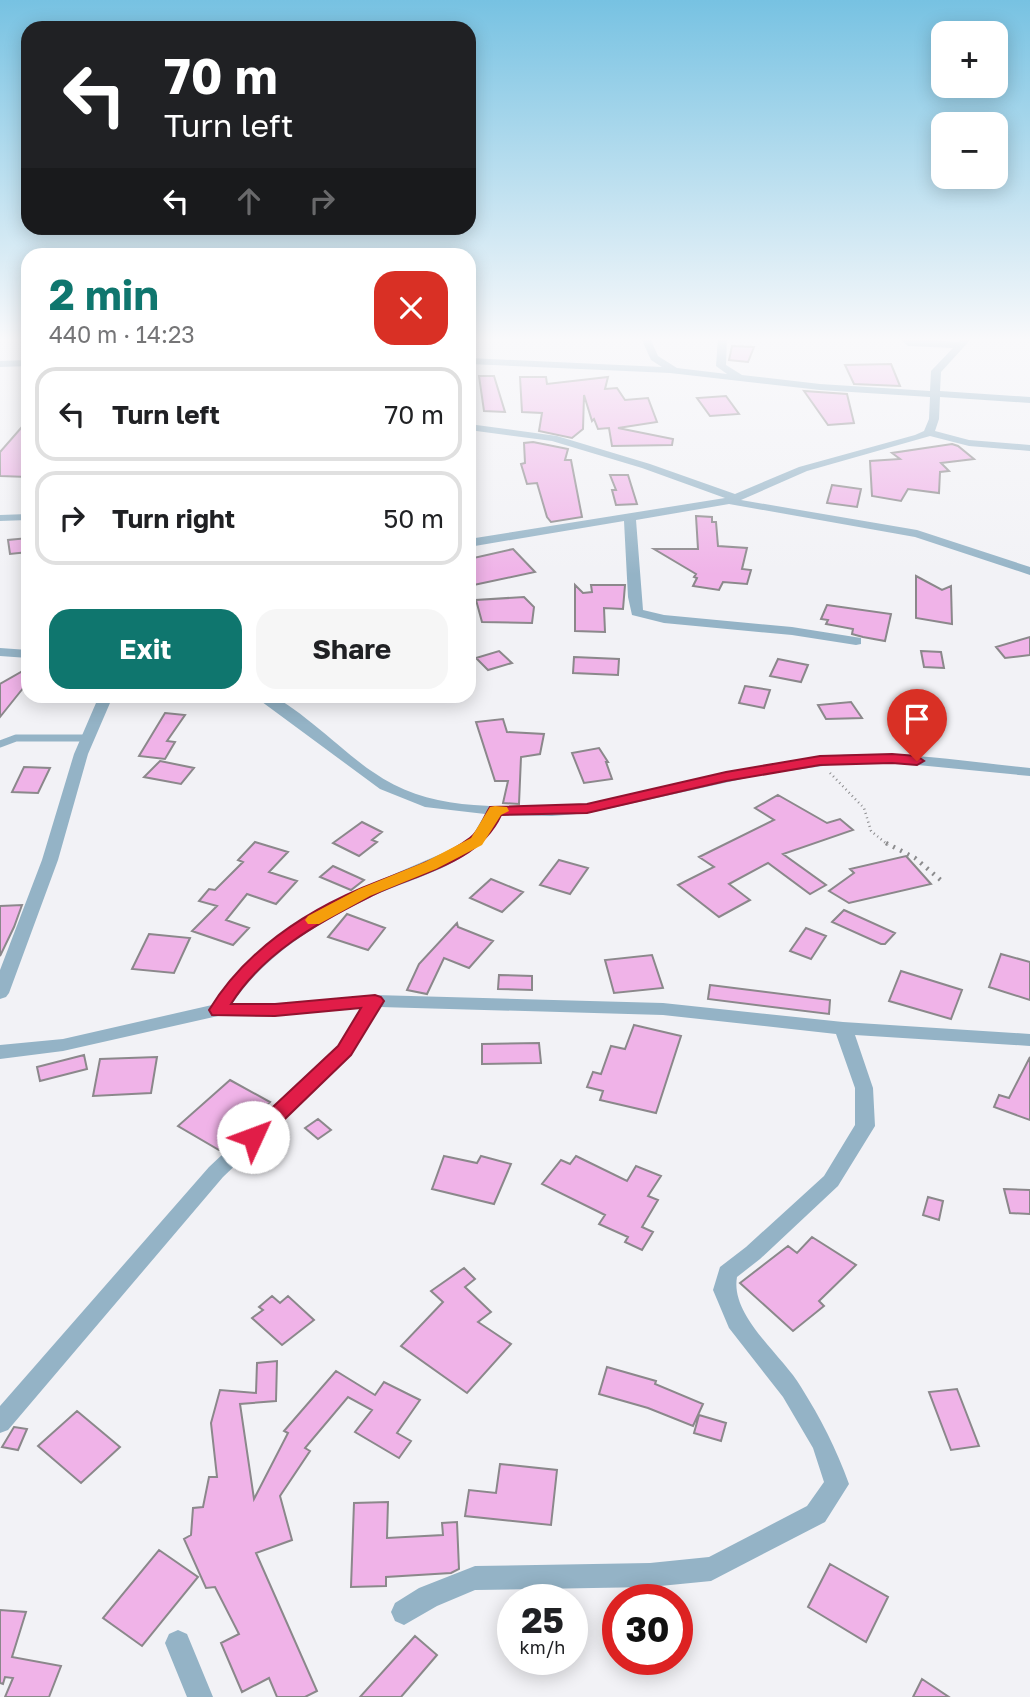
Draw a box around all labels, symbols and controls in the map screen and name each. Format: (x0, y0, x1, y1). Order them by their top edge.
map controls (931, 21, 1008, 189)
button: + (931, 21, 1008, 98)
text: 70 m (164, 46, 278, 105)
icon: left (49, 49, 140, 140)
text: Turn left (164, 106, 293, 144)
button: − (931, 112, 1008, 189)
icon: left (157, 182, 195, 220)
icon: ahead (230, 182, 268, 220)
icon: right (303, 182, 341, 220)
text: 2 min (49, 269, 159, 319)
button: close (374, 271, 448, 345)
text: 440 m · 14:23 (49, 320, 195, 348)
icon: left (53, 395, 91, 433)
text: Turn left (112, 399, 220, 430)
text: 70 m (385, 399, 444, 430)
icon: right (53, 499, 91, 537)
text: Turn right (112, 503, 235, 534)
text: 50 m (383, 503, 444, 534)
button: Exit (49, 609, 242, 689)
button: Share (256, 609, 448, 689)
pin (887, 689, 947, 761)
icon: arrive (898, 700, 936, 738)
position arrow (216, 1100, 290, 1174)
speed limit sign: 30 (602, 1584, 693, 1675)
text: 25 (521, 1599, 564, 1641)
text: km/h (520, 1636, 565, 1658)

